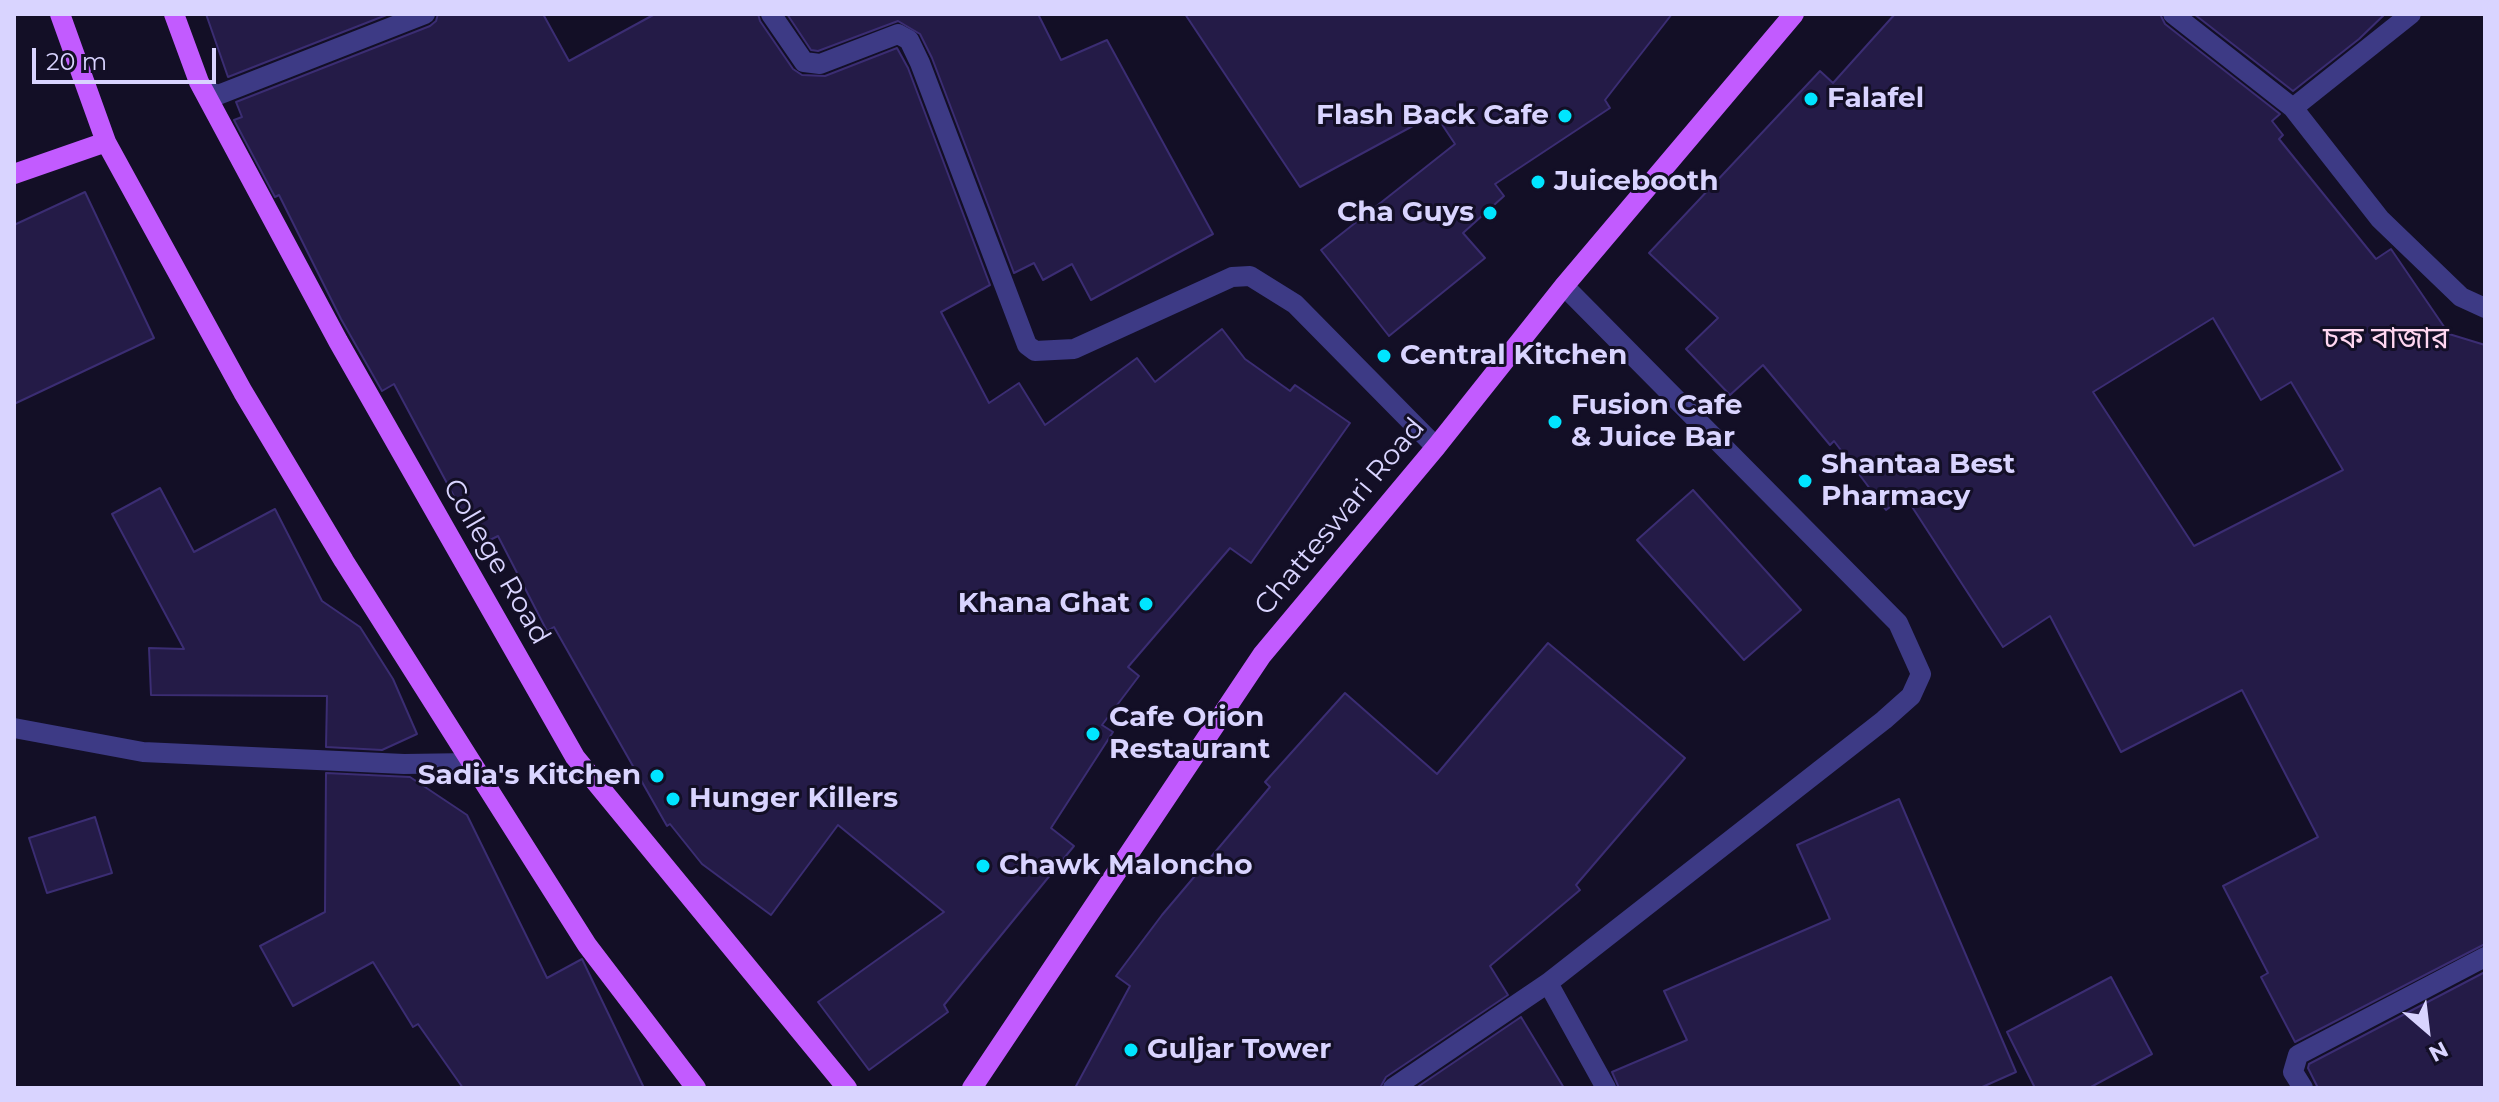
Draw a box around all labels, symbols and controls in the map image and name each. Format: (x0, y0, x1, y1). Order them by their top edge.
scale bar (36, 32, 220, 82)
text: 20 m (46, 47, 107, 76)
place label: Falafel (1827, 82, 1924, 116)
marker: Falafel (1802, 90, 1820, 108)
place label: Flash Back Cafe (1316, 99, 1549, 133)
marker: Flash Back Cafe (1556, 107, 1574, 125)
place label: Juicebooth (1554, 165, 1718, 199)
marker: Juicebooth (1529, 173, 1547, 191)
place label: Cha Guys (1337, 196, 1474, 230)
marker: Cha Guys (1481, 204, 1499, 222)
district label: চক বাজার (2323, 321, 2449, 357)
place label: Central Kitchen (1400, 339, 1627, 373)
marker: Central Kitchen (1375, 347, 1393, 365)
place label: Fusion Cafe & Juice Bar (1571, 389, 1742, 455)
street label: Chatteswari Road (1248, 412, 1432, 622)
marker: Fusion Cafe & Juice Bar (1546, 413, 1564, 431)
place label: Shantaa Best Pharmacy (1821, 448, 2015, 514)
marker: Shantaa Best Pharmacy (1796, 472, 1814, 490)
street label: College Road (435, 473, 557, 651)
place label: Khana Ghat (958, 587, 1130, 621)
marker: Khana Ghat (1137, 595, 1155, 613)
place label: Cafe Orion Restaurant (1109, 701, 1270, 767)
marker: Cafe Orion Restaurant (1084, 725, 1102, 743)
place label: Sadia's Kitchen (418, 759, 641, 793)
marker: Sadia's Kitchen (648, 767, 666, 785)
place label: Hunger Killers (689, 782, 898, 816)
marker: Hunger Killers (664, 790, 682, 808)
place label: Chawk Maloncho (999, 849, 1253, 883)
marker: Chawk Maloncho (974, 857, 992, 875)
north arrow (2387, 990, 2467, 1070)
place label: Guljar Tower (1147, 1033, 1331, 1067)
text: N (2424, 1036, 2453, 1068)
marker: Guljar Tower (1122, 1041, 1140, 1059)

